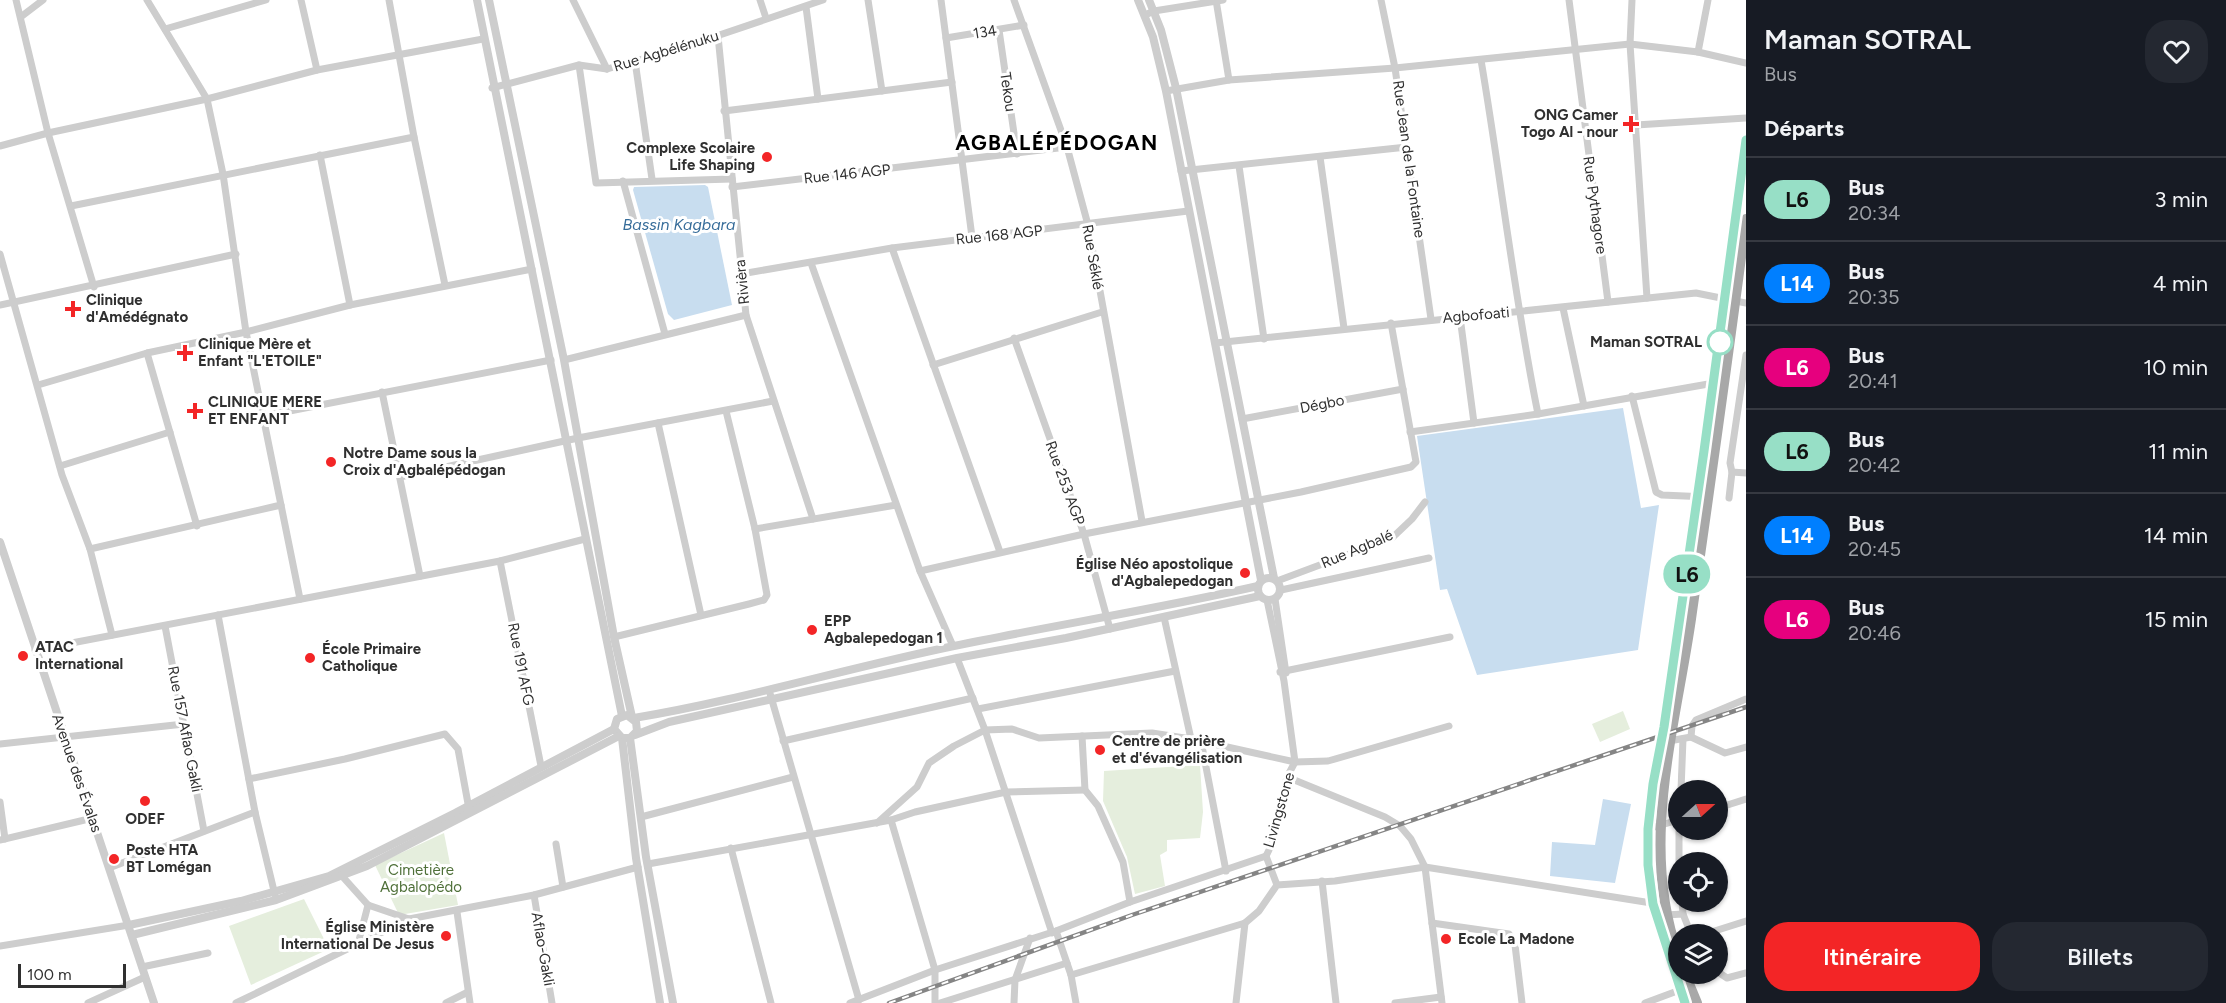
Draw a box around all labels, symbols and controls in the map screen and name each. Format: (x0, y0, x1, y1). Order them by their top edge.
button: heart (2145, 20, 2208, 83)
street label: 134 (972, 21, 998, 43)
text: Maman SOTRAL (1764, 22, 1971, 56)
street label: Rue Agbélénuku (611, 26, 721, 76)
text: Bus (1764, 62, 1797, 86)
street label: Tekou (996, 71, 1020, 113)
street label: Rue Jean de la Fontaine (1389, 79, 1429, 239)
place label: ONG Camer Togo Al - nour (1521, 106, 1618, 141)
marker: ONG Camer Togo Al - nour (1622, 115, 1640, 133)
text: Départs (1764, 115, 1844, 142)
district label: AGBALÉPÉDOGAN (955, 130, 1159, 155)
place label: Complexe Scolaire Life Shaping (626, 139, 756, 174)
marker: Complexe Scolaire Life Shaping (760, 150, 774, 164)
street label: Rue Pythagore (1579, 155, 1611, 255)
street label: Rue 146 AGP (803, 160, 892, 188)
text: Bus (1848, 174, 1884, 201)
text: 3 min (2154, 186, 2208, 213)
text: L6 (1785, 187, 1809, 212)
text: 20:34 (1848, 201, 1900, 225)
water label: Bassin Kagbara (623, 215, 735, 234)
street label: Rue 168 AGP (955, 221, 1044, 249)
street label: Rue Séklé (1078, 223, 1108, 291)
text: Bus (1848, 258, 1884, 285)
street label: Rivièra (731, 259, 753, 305)
text: 4 min (2153, 270, 2208, 297)
text: L14 (1780, 271, 1814, 296)
text: 20:35 (1848, 285, 1899, 309)
place label: Clinique d'Amédégnato (86, 291, 188, 326)
marker: Clinique d'Amédégnato (64, 300, 82, 318)
street label: Agbofoati (1442, 303, 1510, 327)
marker: Maman SOTRAL (1707, 329, 1733, 355)
place label: Maman SOTRAL (1590, 333, 1702, 351)
place label: Clinique Mère et Enfant "L'ETOILE" (198, 335, 322, 370)
text: Bus (1848, 342, 1884, 369)
marker: Clinique Mère et Enfant "L'ETOILE" (176, 344, 194, 362)
text: 10 min (2143, 354, 2208, 381)
text: L6 (1785, 355, 1809, 380)
text: 20:41 (1848, 369, 1898, 393)
street label: Dégbo (1298, 391, 1346, 417)
place label: CLINIQUE MERE ET ENFANT (208, 393, 322, 428)
marker: CLINIQUE MERE ET ENFANT (186, 402, 204, 420)
text: Bus (1848, 426, 1884, 453)
street label: Rue 253 AGP (1041, 438, 1089, 528)
text: 11 min (2148, 438, 2208, 465)
text: L6 (1785, 439, 1809, 464)
place label: Notre Dame sous la Croix d'Agbalépédogan (343, 444, 506, 479)
text: 20:42 (1848, 453, 1901, 477)
marker: Notre Dame sous la Croix d'Agbalépédogan (324, 455, 338, 469)
text: Bus (1848, 510, 1884, 537)
text: 14 min (2144, 522, 2208, 549)
text: L14 (1780, 523, 1814, 548)
street label: Rue Agbalé (1318, 526, 1396, 572)
text: 20:45 (1848, 537, 1901, 561)
line badge: L6 (1660, 554, 1714, 594)
place label: Église Néo apostolique d'Agbalepedogan (1076, 555, 1234, 590)
text: L6 (1675, 562, 1699, 587)
marker: Église Néo apostolique d'Agbalepedogan (1238, 566, 1252, 580)
text: Bus (1848, 594, 1884, 621)
text: 15 min (2145, 606, 2208, 633)
text: L6 (1785, 607, 1809, 632)
place label: EPP Agbalepedogan 1 (824, 612, 943, 647)
street label: Rue 191 AFG (504, 621, 538, 707)
text: 20:46 (1848, 621, 1901, 645)
marker: EPP Agbalepedogan 1 (805, 623, 819, 637)
place label: ATAC International (35, 638, 123, 673)
place label: École Primaire Catholique (322, 640, 422, 675)
marker: ATAC International (16, 649, 30, 663)
marker: École Primaire Catholique (303, 651, 317, 665)
street label: Rue 157 Aflao Gakli (164, 664, 206, 794)
street label: Avenue des Évalas (48, 711, 106, 835)
place label: Centre de prière et d'évangélisation (1112, 732, 1242, 767)
marker: Centre de prière et d'évangélisation (1093, 743, 1107, 757)
street label: Livingstone (1260, 770, 1298, 850)
north arrow (1668, 780, 1728, 840)
map controls (1668, 780, 1728, 984)
marker: ODEF (138, 794, 152, 808)
place label: ODEF (125, 810, 165, 828)
place label: Poste HTA BT Lomégan (126, 841, 211, 876)
marker: Poste HTA BT Lomégan (107, 852, 121, 866)
button: locate (1668, 852, 1728, 912)
park label: Cimetière Agbalopédo (380, 861, 462, 896)
street label: Aflao-Gakli (528, 911, 558, 987)
place label: Église Ministère International De Jesus (281, 918, 435, 953)
button: Itinéraire (1764, 922, 1980, 991)
button: Billets (1992, 922, 2208, 991)
button: layers (1668, 924, 1728, 984)
marker: Église Ministère International De Jesus (439, 929, 453, 943)
place label: Ecole La Madone (1458, 930, 1575, 948)
marker: Ecole La Madone (1439, 932, 1453, 946)
scale bar (18, 961, 126, 988)
text: 100 m (27, 965, 72, 984)

